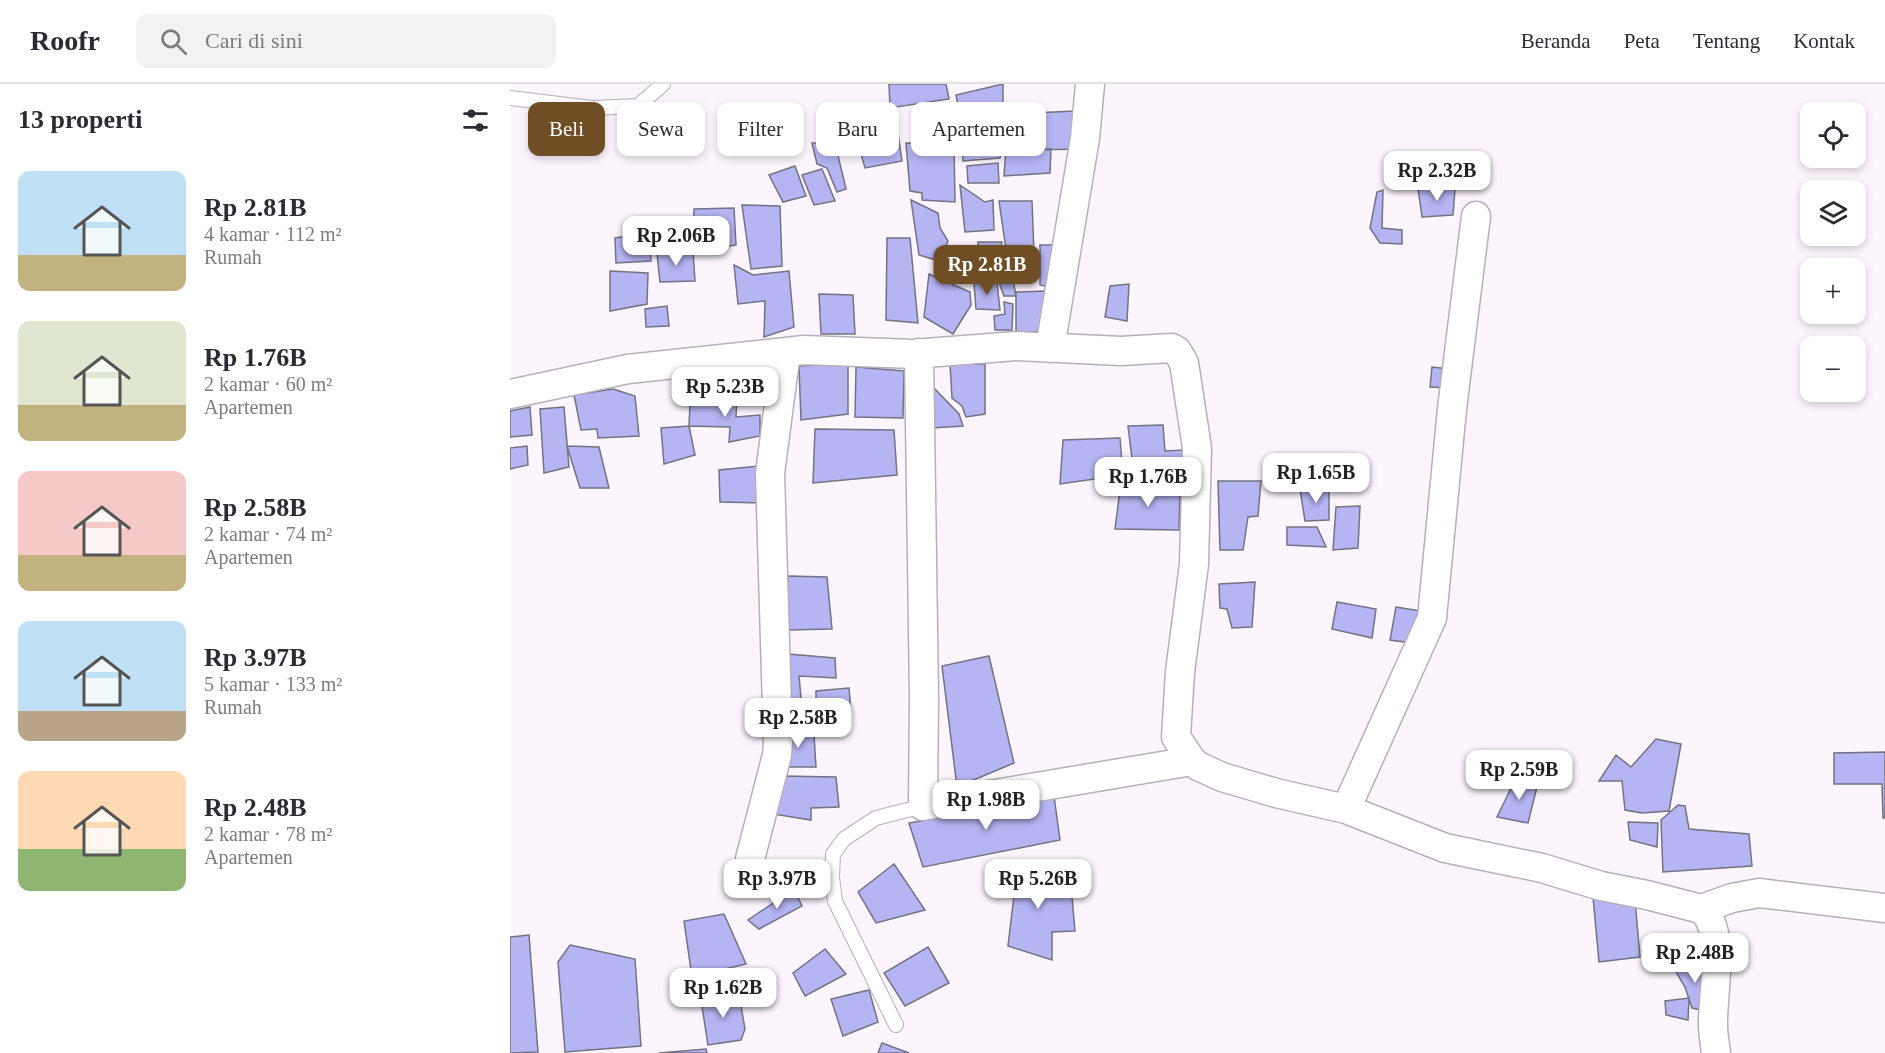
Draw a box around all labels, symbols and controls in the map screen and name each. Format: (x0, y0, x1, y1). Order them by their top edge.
search box (136, 14, 556, 68)
text: Roofr (30, 25, 100, 56)
icon: search (157, 25, 190, 58)
text: Cari di sini (205, 28, 303, 53)
text: Beranda (1521, 29, 1591, 53)
text: Peta (1624, 29, 1660, 53)
text: Tentang (1693, 29, 1760, 53)
text: Kontak (1793, 29, 1855, 53)
chip: Beli (528, 102, 605, 156)
chip: Sewa (617, 102, 705, 156)
chip: Filter (717, 102, 804, 156)
chip: Baru (816, 102, 899, 156)
chip: Apartemen (911, 102, 1046, 156)
map controls (1800, 102, 1866, 402)
button: locate (1800, 102, 1866, 168)
icon: filters (459, 104, 492, 137)
text: 13 properti (18, 105, 142, 134)
pin: Rp 2.32B (1375, 151, 1499, 202)
text: Rp 2.32B (1398, 159, 1476, 181)
button: layers (1800, 180, 1866, 246)
text: Rp 2.81B (204, 193, 307, 222)
icon: home (66, 195, 138, 267)
pin: Rp 2.06B (614, 216, 738, 267)
text: 4 kamar · 112 m² (204, 223, 341, 245)
text: Rp 2.06B (637, 224, 715, 246)
pin: Rp 2.81B (925, 245, 1049, 296)
text: Rumah (204, 246, 262, 268)
text: Rp 2.81B (948, 253, 1026, 275)
button: + (1800, 258, 1866, 324)
button: − (1800, 336, 1866, 402)
text: Rp 1.76B (204, 343, 307, 372)
icon: home (66, 345, 138, 417)
pin: Rp 5.23B (663, 367, 787, 418)
text: 2 kamar · 60 m² (204, 373, 332, 395)
text: Rp 5.23B (686, 375, 764, 397)
text: Apartemen (204, 396, 293, 418)
pin: Rp 1.65B (1254, 453, 1378, 504)
pin: Rp 1.76B (1086, 457, 1210, 508)
text: Rp 1.65B (1277, 461, 1355, 483)
text: Rp 1.76B (1109, 465, 1187, 487)
text: Rp 2.58B (204, 493, 307, 522)
icon: home (66, 495, 138, 567)
text: 2 kamar · 74 m² (204, 523, 332, 545)
text: Apartemen (204, 546, 293, 568)
text: Rp 3.97B (204, 643, 307, 672)
icon: home (66, 645, 138, 717)
text: 5 kamar · 133 m² (204, 673, 342, 695)
text: Rumah (204, 696, 262, 718)
pin: Rp 2.58B (736, 698, 860, 749)
text: Rp 2.58B (759, 706, 837, 728)
pin: Rp 2.59B (1457, 750, 1581, 801)
text: Rp 2.59B (1480, 758, 1558, 780)
pin: Rp 1.98B (924, 780, 1048, 831)
text: Rp 1.98B (947, 788, 1025, 810)
text: Rp 2.48B (204, 793, 307, 822)
icon: home (66, 795, 138, 867)
text: 2 kamar · 78 m² (204, 823, 332, 845)
text: Apartemen (204, 846, 293, 868)
pin: Rp 3.97B (715, 859, 839, 910)
pin: Rp 5.26B (976, 859, 1100, 910)
text: Rp 3.97B (738, 867, 816, 889)
text: Rp 5.26B (999, 867, 1077, 889)
pin: Rp 2.48B (1633, 933, 1757, 984)
text: Rp 2.48B (1656, 941, 1734, 963)
pin: Rp 1.62B (661, 968, 785, 1019)
text: Rp 1.62B (684, 976, 762, 998)

